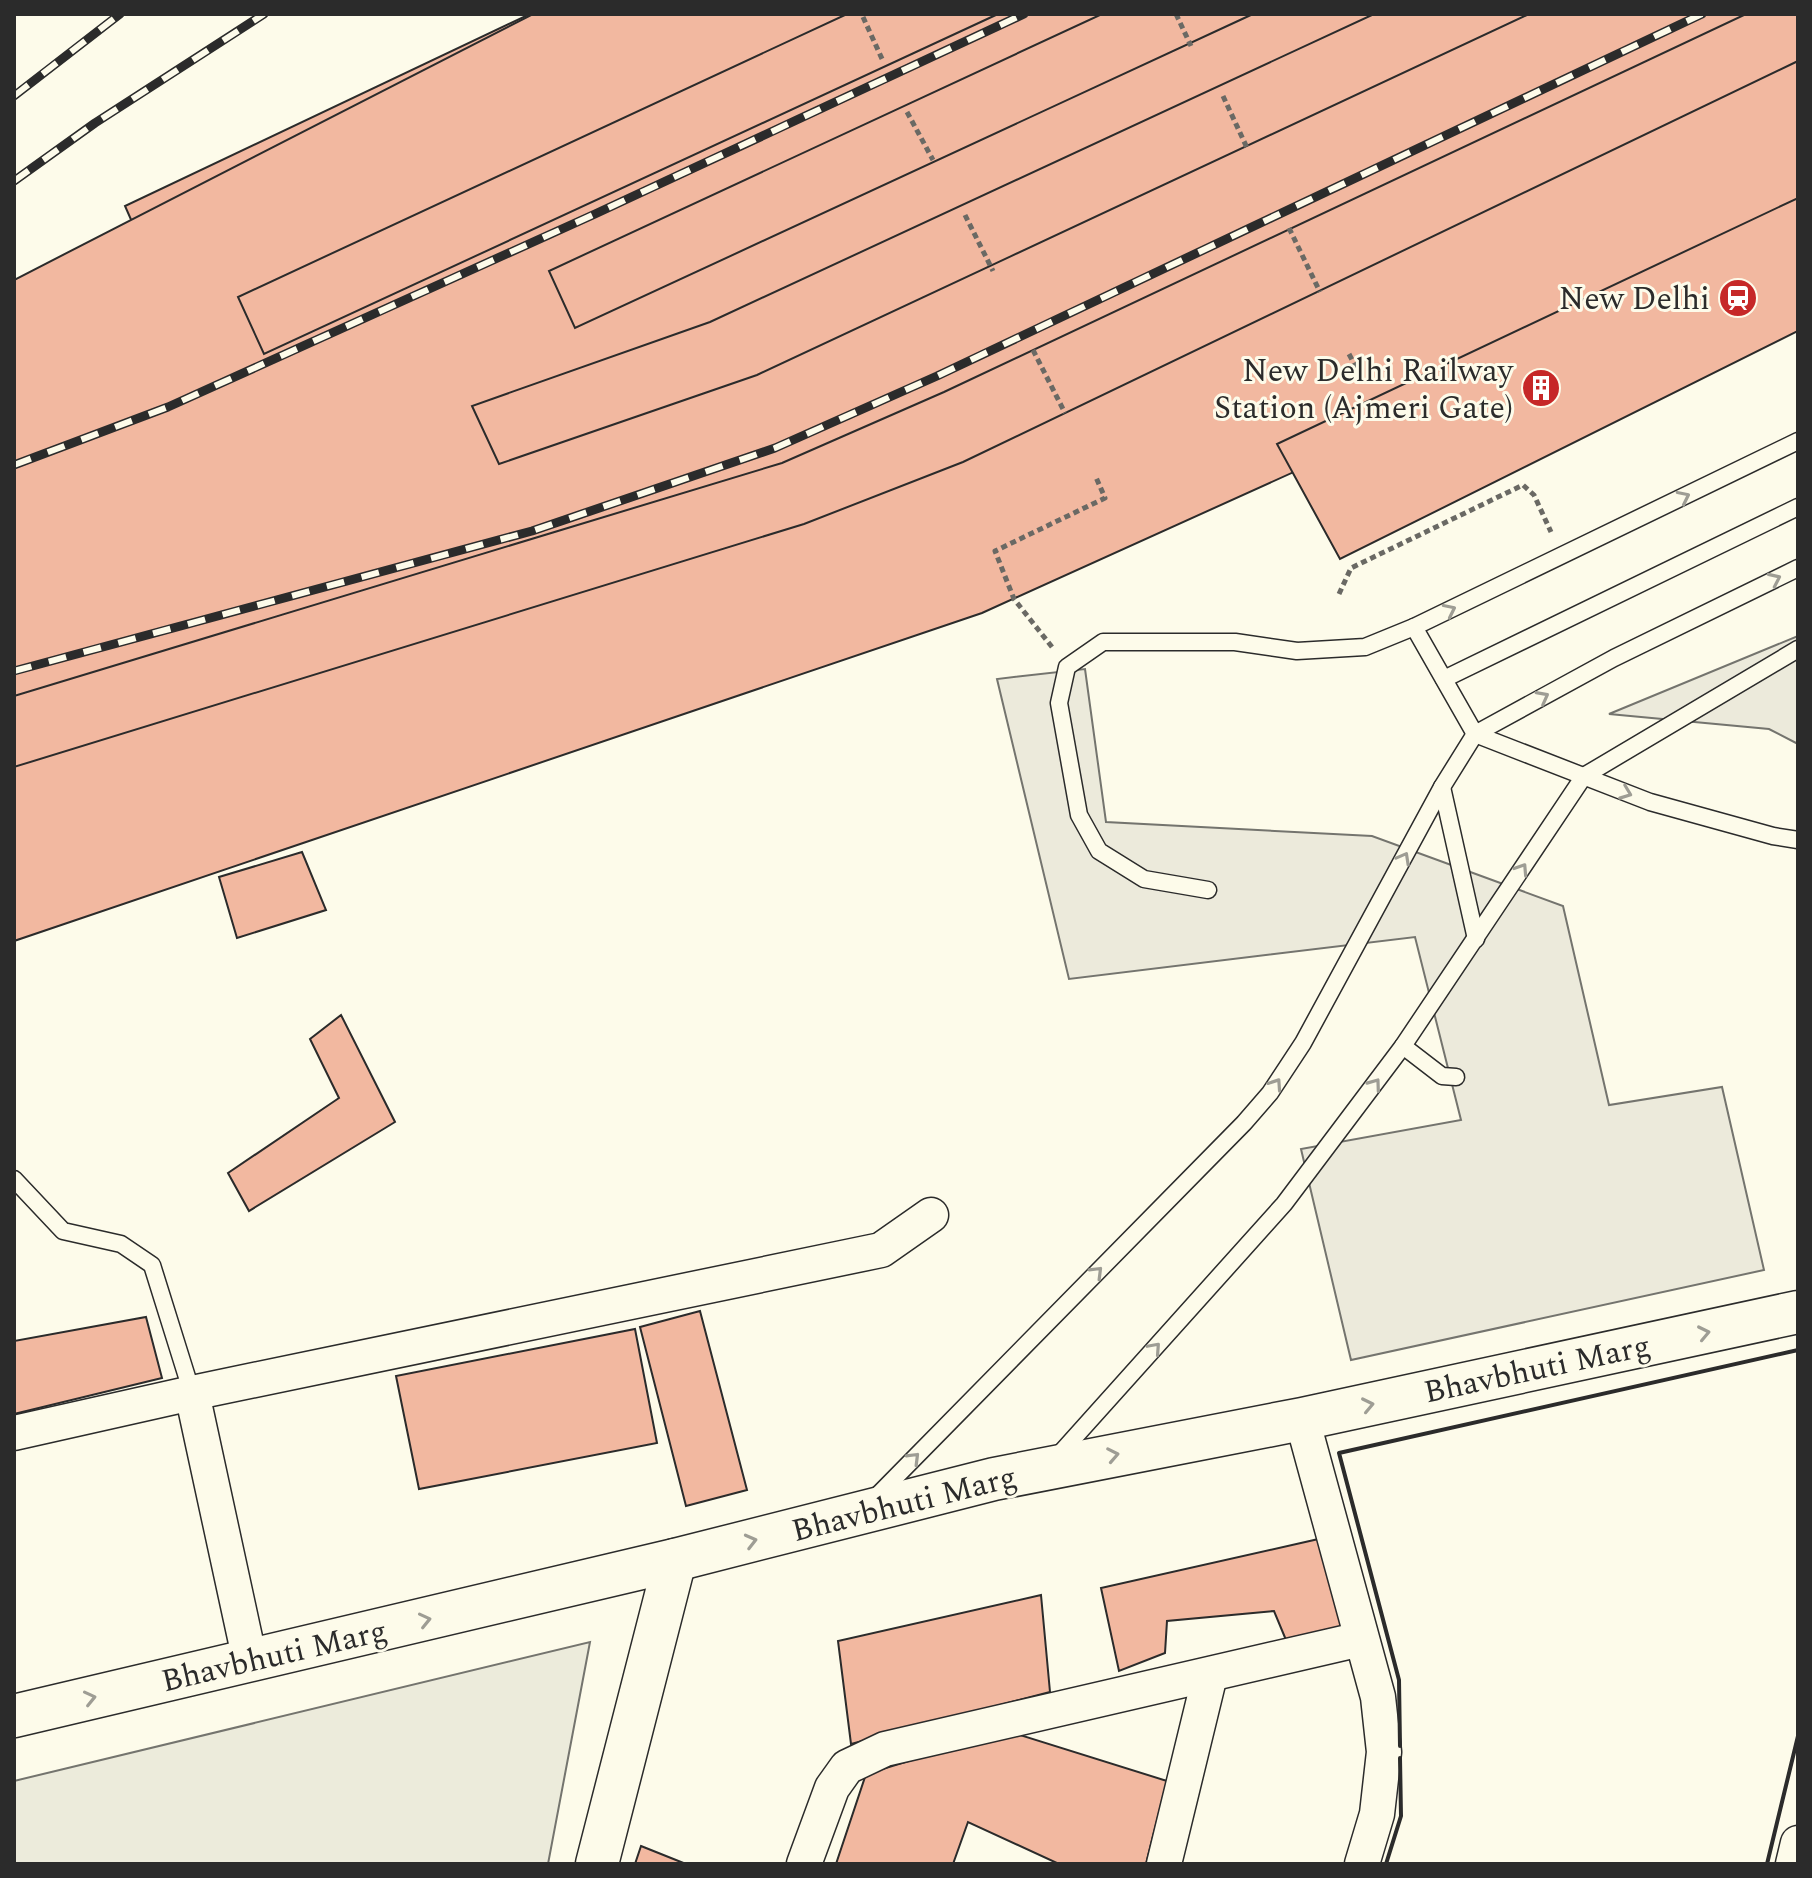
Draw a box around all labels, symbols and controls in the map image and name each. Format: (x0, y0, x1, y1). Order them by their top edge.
place label: New Delhi (1559, 275, 1710, 324)
station icon: New Delhi (1717, 277, 1759, 319)
place label: New Delhi Railway Station (Ajmeri Gate) (1214, 347, 1515, 433)
building icon: New Delhi Railway Station (Ajmeri Gate) (1520, 367, 1562, 409)
one-way arrow (1675, 491, 1690, 507)
one-way arrow (1767, 573, 1781, 589)
one-way arrow (1441, 604, 1456, 620)
one-way arrow (1535, 692, 1550, 707)
one-way arrow (1618, 783, 1632, 800)
one-way arrow (1394, 851, 1409, 866)
one-way arrow (1512, 864, 1527, 878)
one-way arrow (1266, 1078, 1281, 1093)
one-way arrow (1365, 1078, 1379, 1092)
one-way arrow (1088, 1267, 1102, 1282)
street label: Bhavbhuti Marg (1419, 1322, 1655, 1417)
one-way arrow (1697, 1325, 1710, 1342)
one-way arrow (1146, 1343, 1161, 1357)
one-way arrow (1360, 1397, 1374, 1414)
one-way arrow (1106, 1448, 1119, 1465)
street label: Bhavbhuti Marg (787, 1453, 1022, 1556)
one-way arrow (905, 1453, 920, 1467)
one-way arrow (743, 1534, 757, 1551)
street label: Bhavbhuti Marg (156, 1607, 392, 1706)
one-way arrow (418, 1612, 431, 1629)
one-way arrow (83, 1690, 96, 1707)

